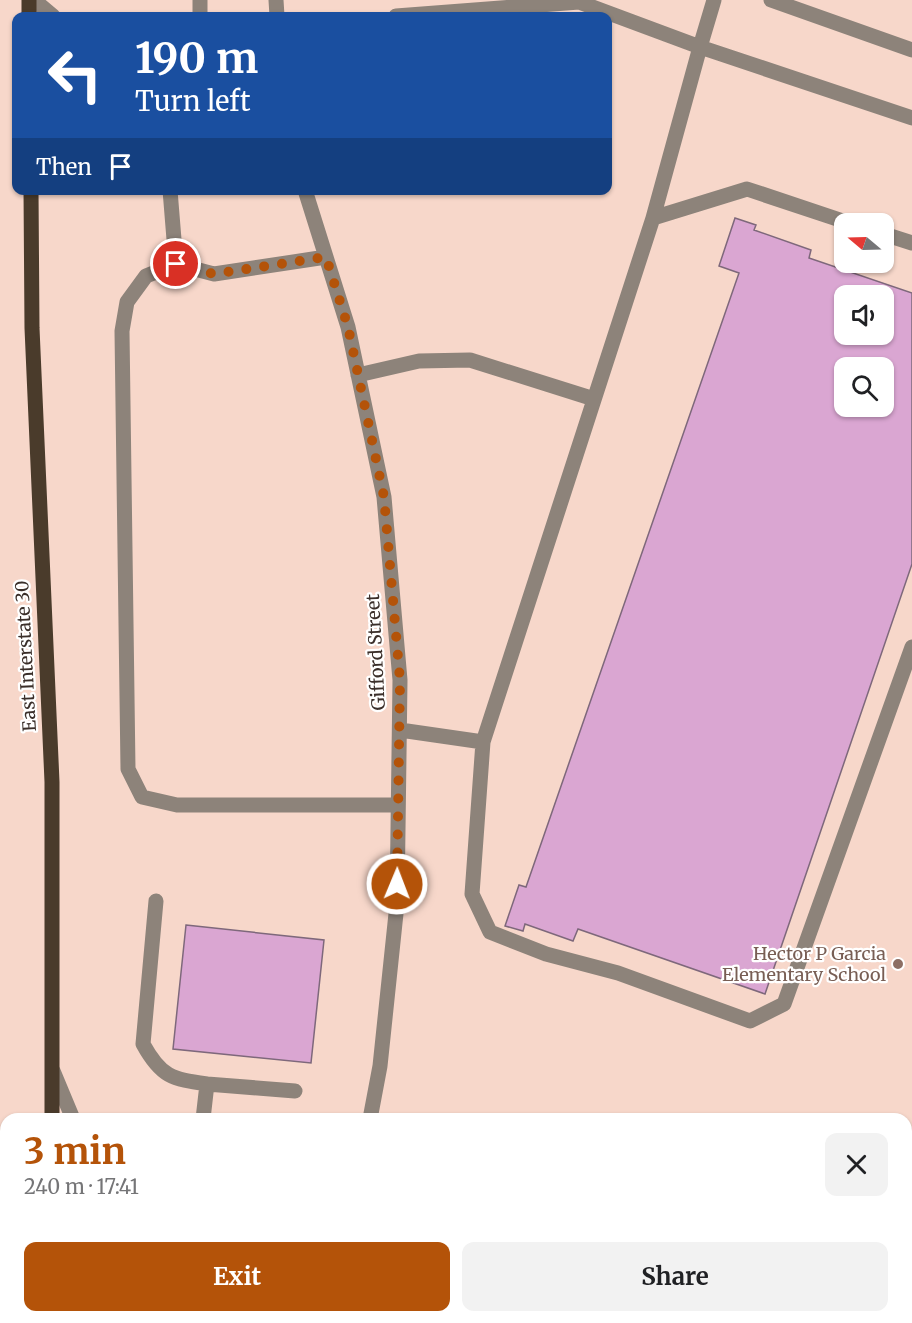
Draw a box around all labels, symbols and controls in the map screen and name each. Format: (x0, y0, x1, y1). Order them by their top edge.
text: 190 m (135, 32, 258, 84)
icon: left (36, 36, 114, 114)
text: Turn left (135, 84, 250, 118)
icon: arrive (104, 150, 137, 183)
text: Then (36, 153, 92, 181)
north arrow (834, 213, 894, 273)
map controls (834, 213, 894, 417)
pin (150, 238, 201, 289)
icon: arrive (159, 247, 192, 280)
button: sound (834, 285, 894, 345)
button: search (834, 357, 894, 417)
street label: East Interstate 30 (10, 580, 41, 732)
street label: Gifford Street (361, 593, 390, 711)
position arrow (365, 852, 429, 916)
place label: Hector P Garcia Elementary School (722, 942, 886, 986)
marker: Hector P Garcia Elementary School (891, 957, 905, 971)
text: 3 min (24, 1129, 126, 1174)
button: close (825, 1133, 888, 1196)
text: 240 m · 17:41 (24, 1174, 139, 1199)
button: Exit (24, 1242, 450, 1311)
button: Share (462, 1242, 888, 1311)

